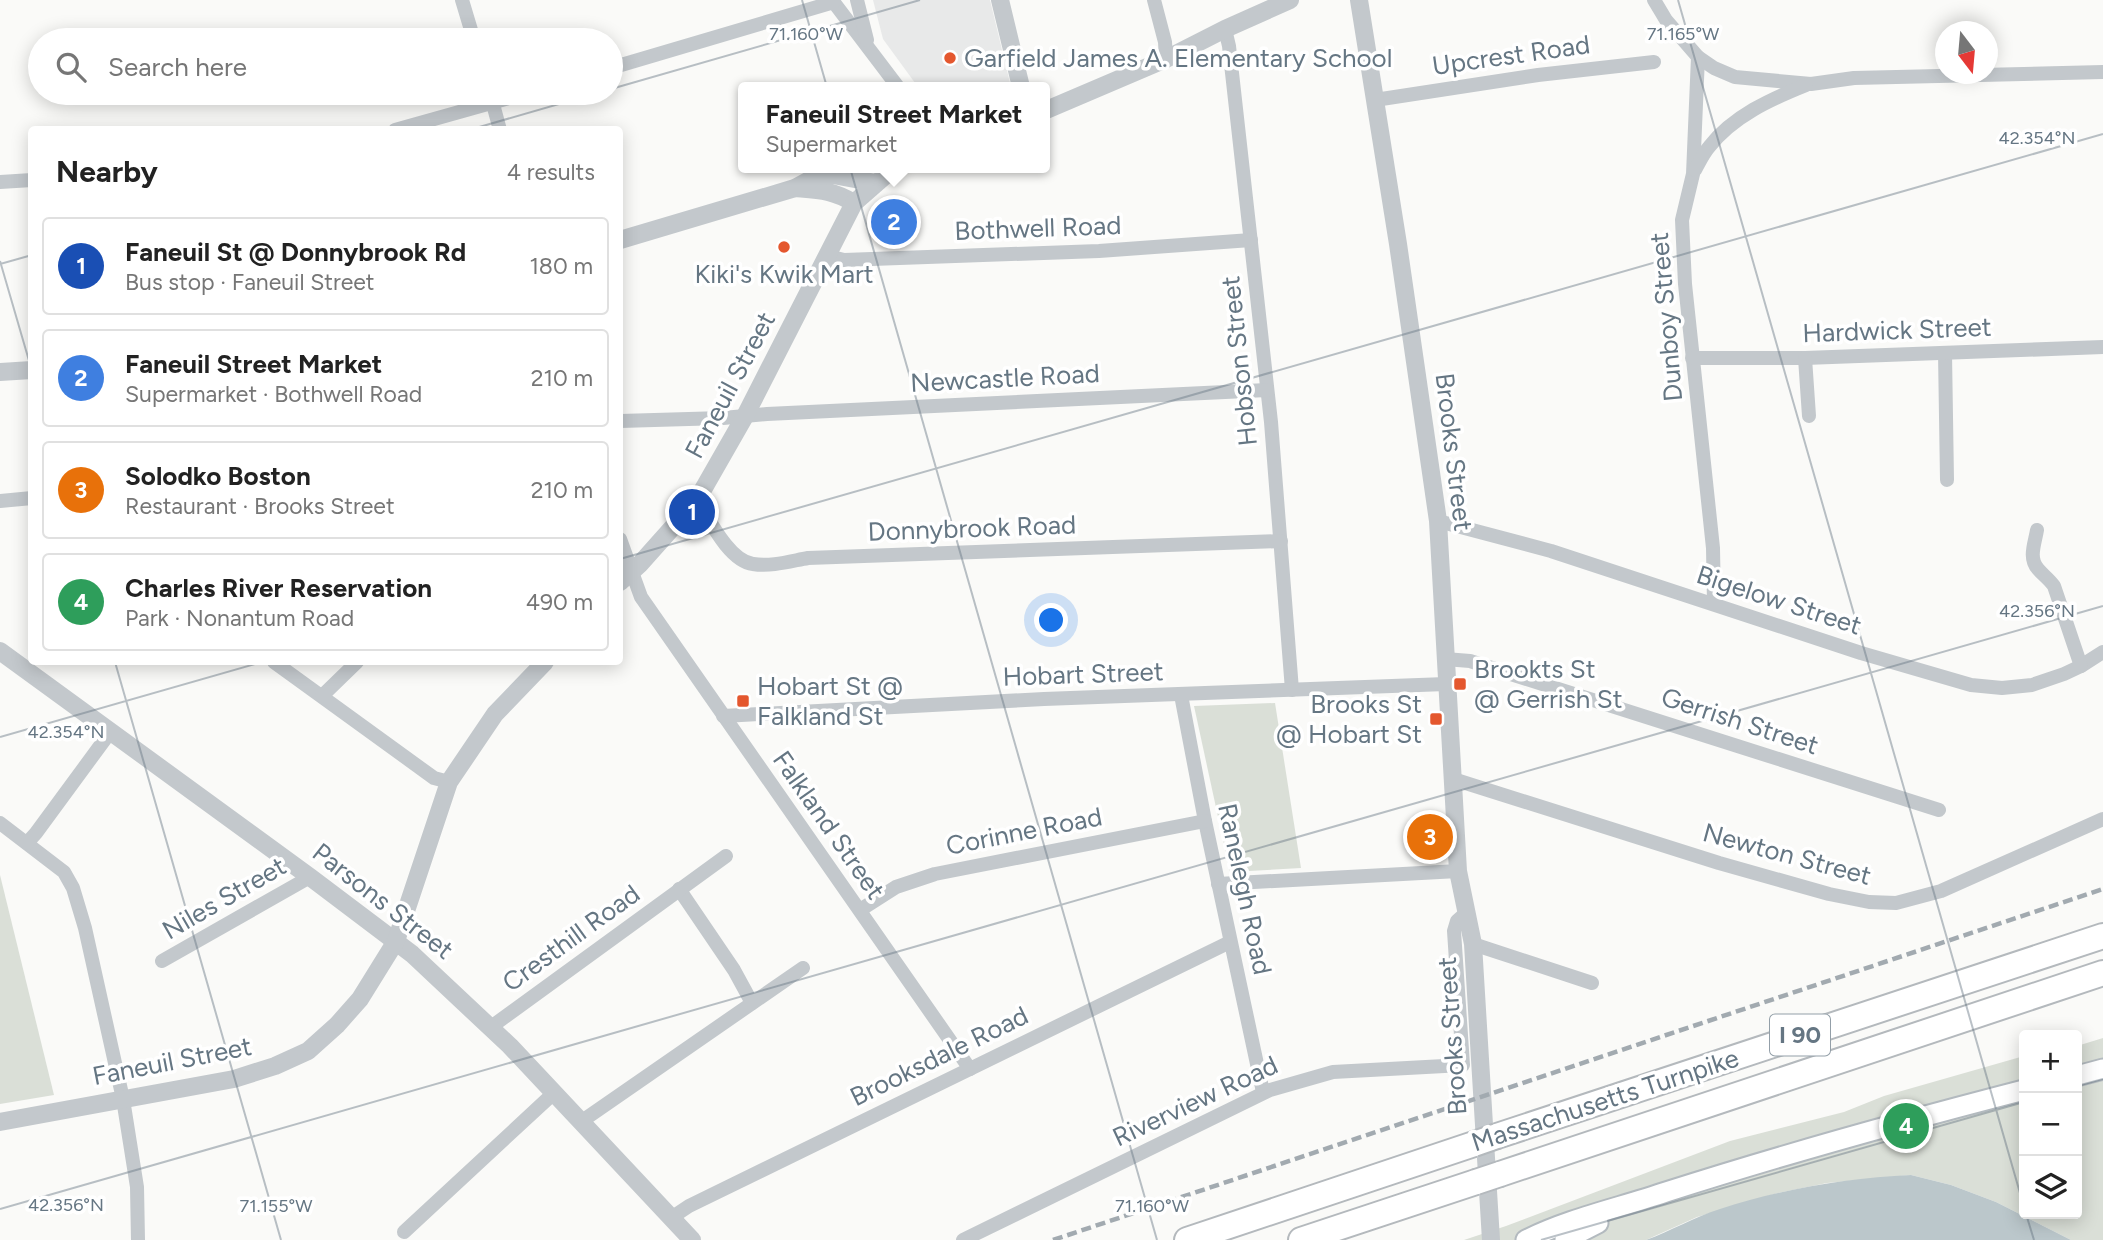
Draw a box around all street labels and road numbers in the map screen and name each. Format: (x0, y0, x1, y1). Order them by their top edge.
street label: Upcrest Road (1430, 28, 1592, 82)
street label: Bothwell Road (954, 209, 1122, 247)
street label: Dunboy Street (1643, 231, 1689, 403)
street label: Hobson Street (1214, 274, 1264, 448)
street label: Faneuil Street (678, 306, 782, 464)
street label: Hardwick Street (1802, 311, 1992, 349)
street label: Newcastle Road (910, 357, 1100, 399)
street label: Brooks Street (1428, 371, 1480, 533)
street label: Donnybrook Road (867, 508, 1077, 548)
street label: Bigelow Street (1693, 558, 1866, 642)
street label: Hobart Street (1002, 655, 1164, 693)
street label: Gerrish Street (1657, 681, 1823, 762)
street label: Falkland Street (766, 745, 892, 905)
street label: Corinne Road (943, 800, 1105, 862)
street label: Ranelegh Road (1211, 800, 1279, 978)
street label: Newton Street (1699, 816, 1875, 892)
street label: Parsons Street (306, 836, 460, 966)
street label: Niles Street (156, 850, 292, 946)
street label: Cresthill Road (496, 877, 646, 999)
street label: Brooks Street (1430, 956, 1473, 1116)
street label: Brooksdale Road (845, 999, 1033, 1113)
road number: I 90 (1770, 1015, 1830, 1056)
street label: Faneuil Street (90, 1030, 254, 1092)
street label: Massachusetts Turnpike (1467, 1042, 1743, 1158)
street label: Riverview Road (1107, 1049, 1283, 1153)

